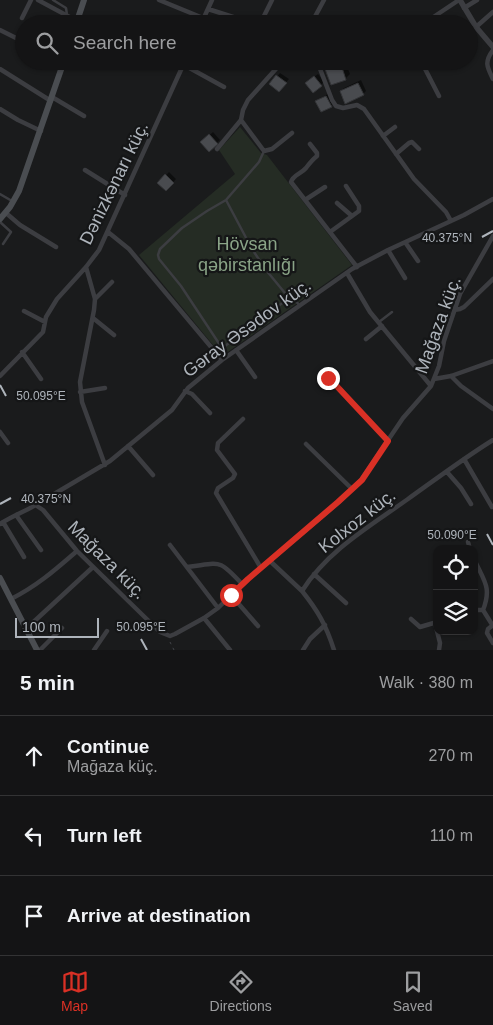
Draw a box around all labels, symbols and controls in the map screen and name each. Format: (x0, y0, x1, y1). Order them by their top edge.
search box (15, 15, 478, 70)
icon: search (33, 29, 61, 57)
text: Search here (73, 32, 177, 53)
street label: Dənizkənarı küç. (76, 118, 152, 248)
text: 40.375°N (422, 231, 472, 245)
park label: Hövsan qəbirstanlığı (198, 234, 296, 275)
street label: Mağaza küç. (411, 274, 465, 376)
street label: Gəray Əsədov küç. (179, 275, 315, 381)
route end (317, 367, 340, 390)
text: 50.095°E (16, 389, 66, 403)
street label: Kolxoz küç. (315, 485, 399, 557)
text: 40.375°N (21, 492, 71, 506)
street label: Mağaza küç. (64, 517, 150, 603)
text: 50.090°E (427, 528, 477, 542)
map controls (433, 545, 478, 635)
button: locate (433, 545, 478, 590)
route start (220, 584, 243, 607)
button: layers (433, 590, 478, 635)
scale bar (15, 615, 99, 638)
text: 100 m (22, 619, 61, 635)
text: 50.095°E (116, 620, 166, 634)
text: 5 min (20, 671, 75, 694)
text: Walk · 380 m (379, 674, 473, 691)
text: Continue (67, 736, 149, 757)
icon: ahead (20, 742, 48, 770)
text: 270 m (429, 747, 473, 764)
text: Mağaza küç. (67, 758, 158, 775)
icon: left (20, 822, 48, 850)
text: Turn left (67, 825, 142, 846)
text: 110 m (430, 827, 473, 844)
icon: arrive (20, 902, 48, 930)
text: Arrive at destination (67, 905, 251, 926)
tab: Map (61, 968, 89, 1014)
tab: Directions (210, 968, 272, 1014)
tab: Saved (393, 968, 432, 1014)

